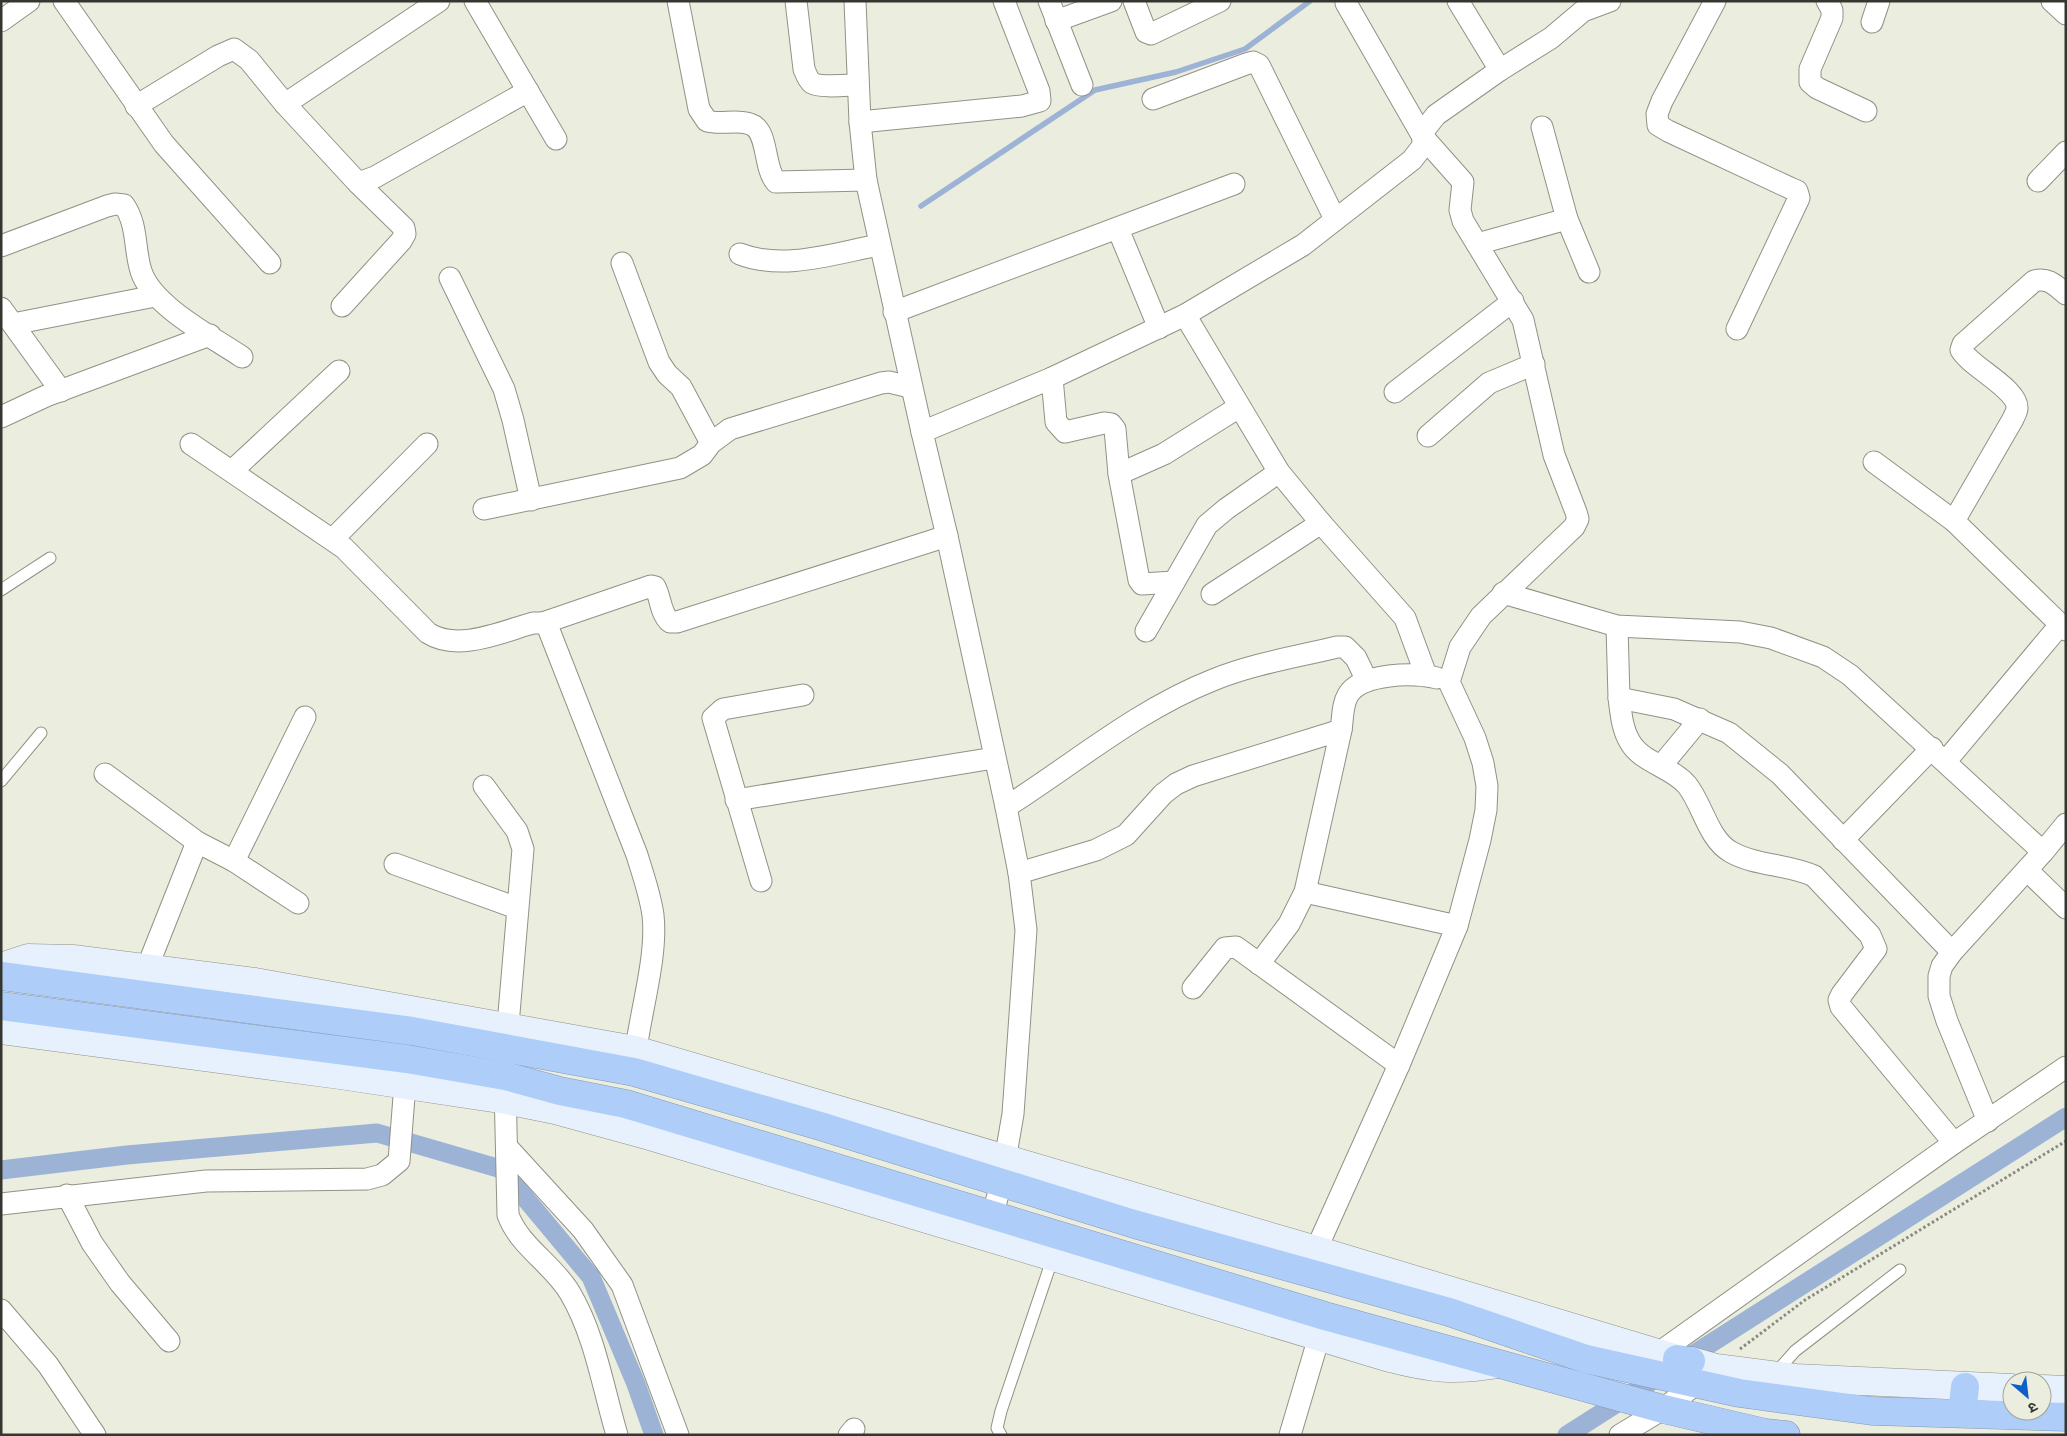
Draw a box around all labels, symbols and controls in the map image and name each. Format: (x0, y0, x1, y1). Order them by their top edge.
north arrow (2002, 1371, 2052, 1421)
text: उ (2025, 1398, 2041, 1419)

